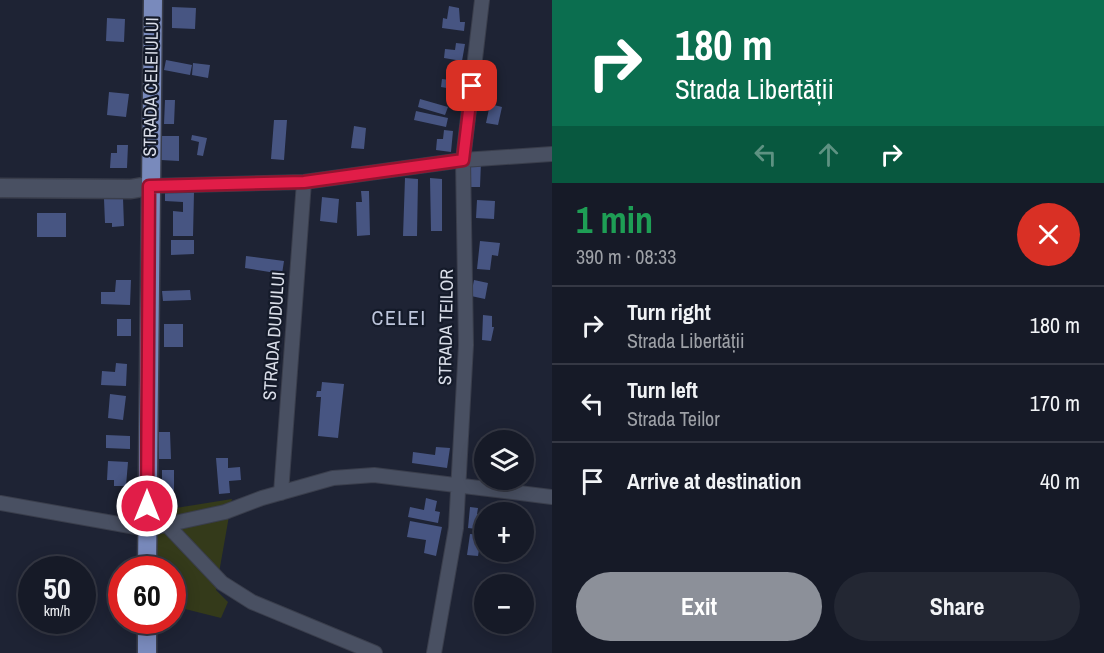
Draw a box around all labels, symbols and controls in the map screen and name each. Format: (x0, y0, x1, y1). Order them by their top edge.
street label: STRADA CELEIULUI (137, 17, 164, 157)
text: 180 m (675, 17, 773, 73)
icon: right (576, 24, 654, 102)
pin (446, 60, 497, 111)
icon: arrive (455, 69, 488, 102)
text: Strada Libertății (675, 71, 834, 107)
icon: left (749, 138, 782, 171)
icon: ahead (812, 138, 845, 171)
icon: right (875, 138, 908, 171)
text: 1 min (576, 196, 653, 244)
button: close (1017, 203, 1080, 266)
text: 390 m · 08:33 (576, 243, 676, 270)
street label: STRADA TEILOR (432, 268, 459, 385)
street label: STRADA DUDULUI (257, 271, 290, 401)
text: Turn right (627, 297, 711, 327)
district label: CELEI (372, 304, 426, 331)
icon: right (576, 309, 609, 342)
text: 180 m (1030, 310, 1080, 340)
text: Strada Libertății (627, 327, 745, 354)
text: Turn left (627, 375, 698, 405)
icon: left (576, 387, 609, 420)
text: 170 m (1030, 388, 1080, 418)
text: Strada Teilor (627, 405, 720, 432)
map controls (474, 430, 534, 634)
button: layers (474, 430, 534, 490)
icon: arrive (576, 465, 609, 498)
text: Arrive at destination (627, 466, 801, 496)
text: 40 m (1040, 466, 1080, 496)
position arrow (115, 474, 179, 538)
button: + (474, 502, 534, 562)
speed limit sign: 60 (108, 556, 186, 634)
text: 50 (43, 568, 71, 608)
button: Exit (576, 572, 822, 641)
button: Share (834, 572, 1080, 641)
button: − (474, 574, 534, 634)
text: km/h (44, 600, 70, 621)

